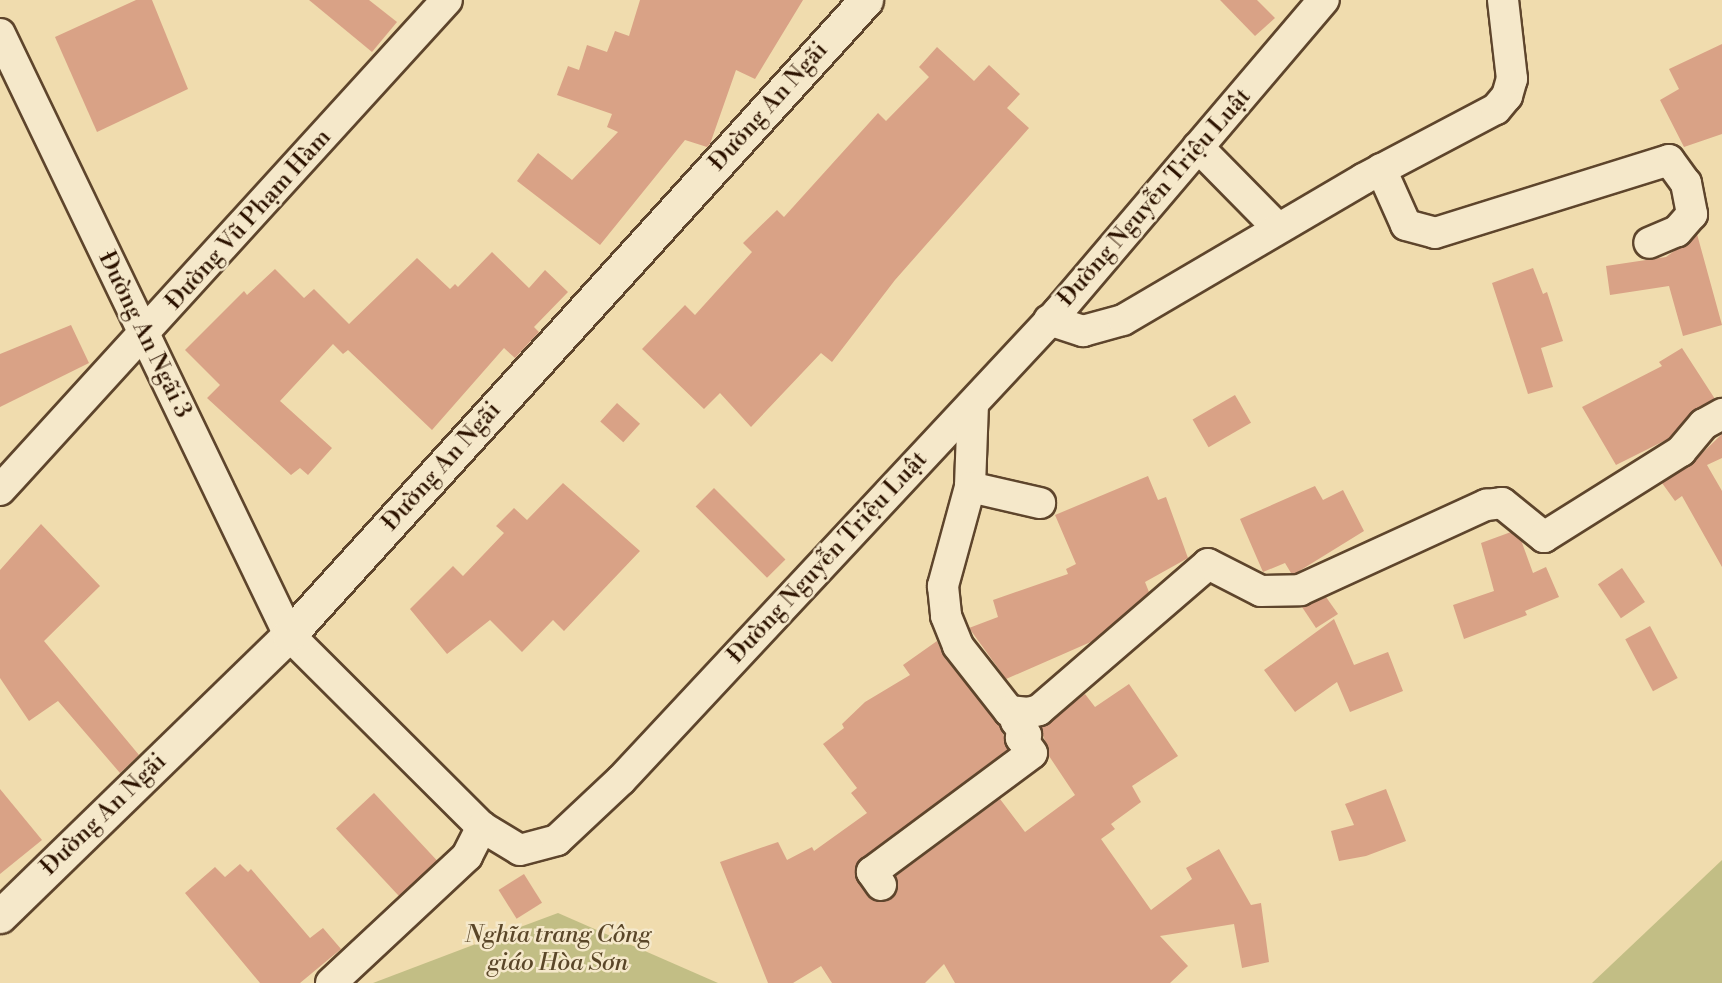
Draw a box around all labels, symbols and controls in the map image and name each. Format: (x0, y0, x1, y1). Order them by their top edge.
street label: Đường An Ngãi (704, 37, 834, 177)
street label: Đường Nguyễn Triệu Luật (1052, 83, 1258, 313)
street label: Đường Vũ Phạm Hàm (160, 124, 338, 316)
street label: Đường An Ngãi 3 (91, 247, 197, 423)
street label: Đường An Ngãi (377, 397, 507, 537)
street label: Đường Nguyễn Triệu Luật (722, 446, 934, 670)
street label: Đường An Ngãi (35, 748, 173, 882)
park label: Nghĩa trang Công giáo Hòa Sơn (465, 922, 651, 978)

